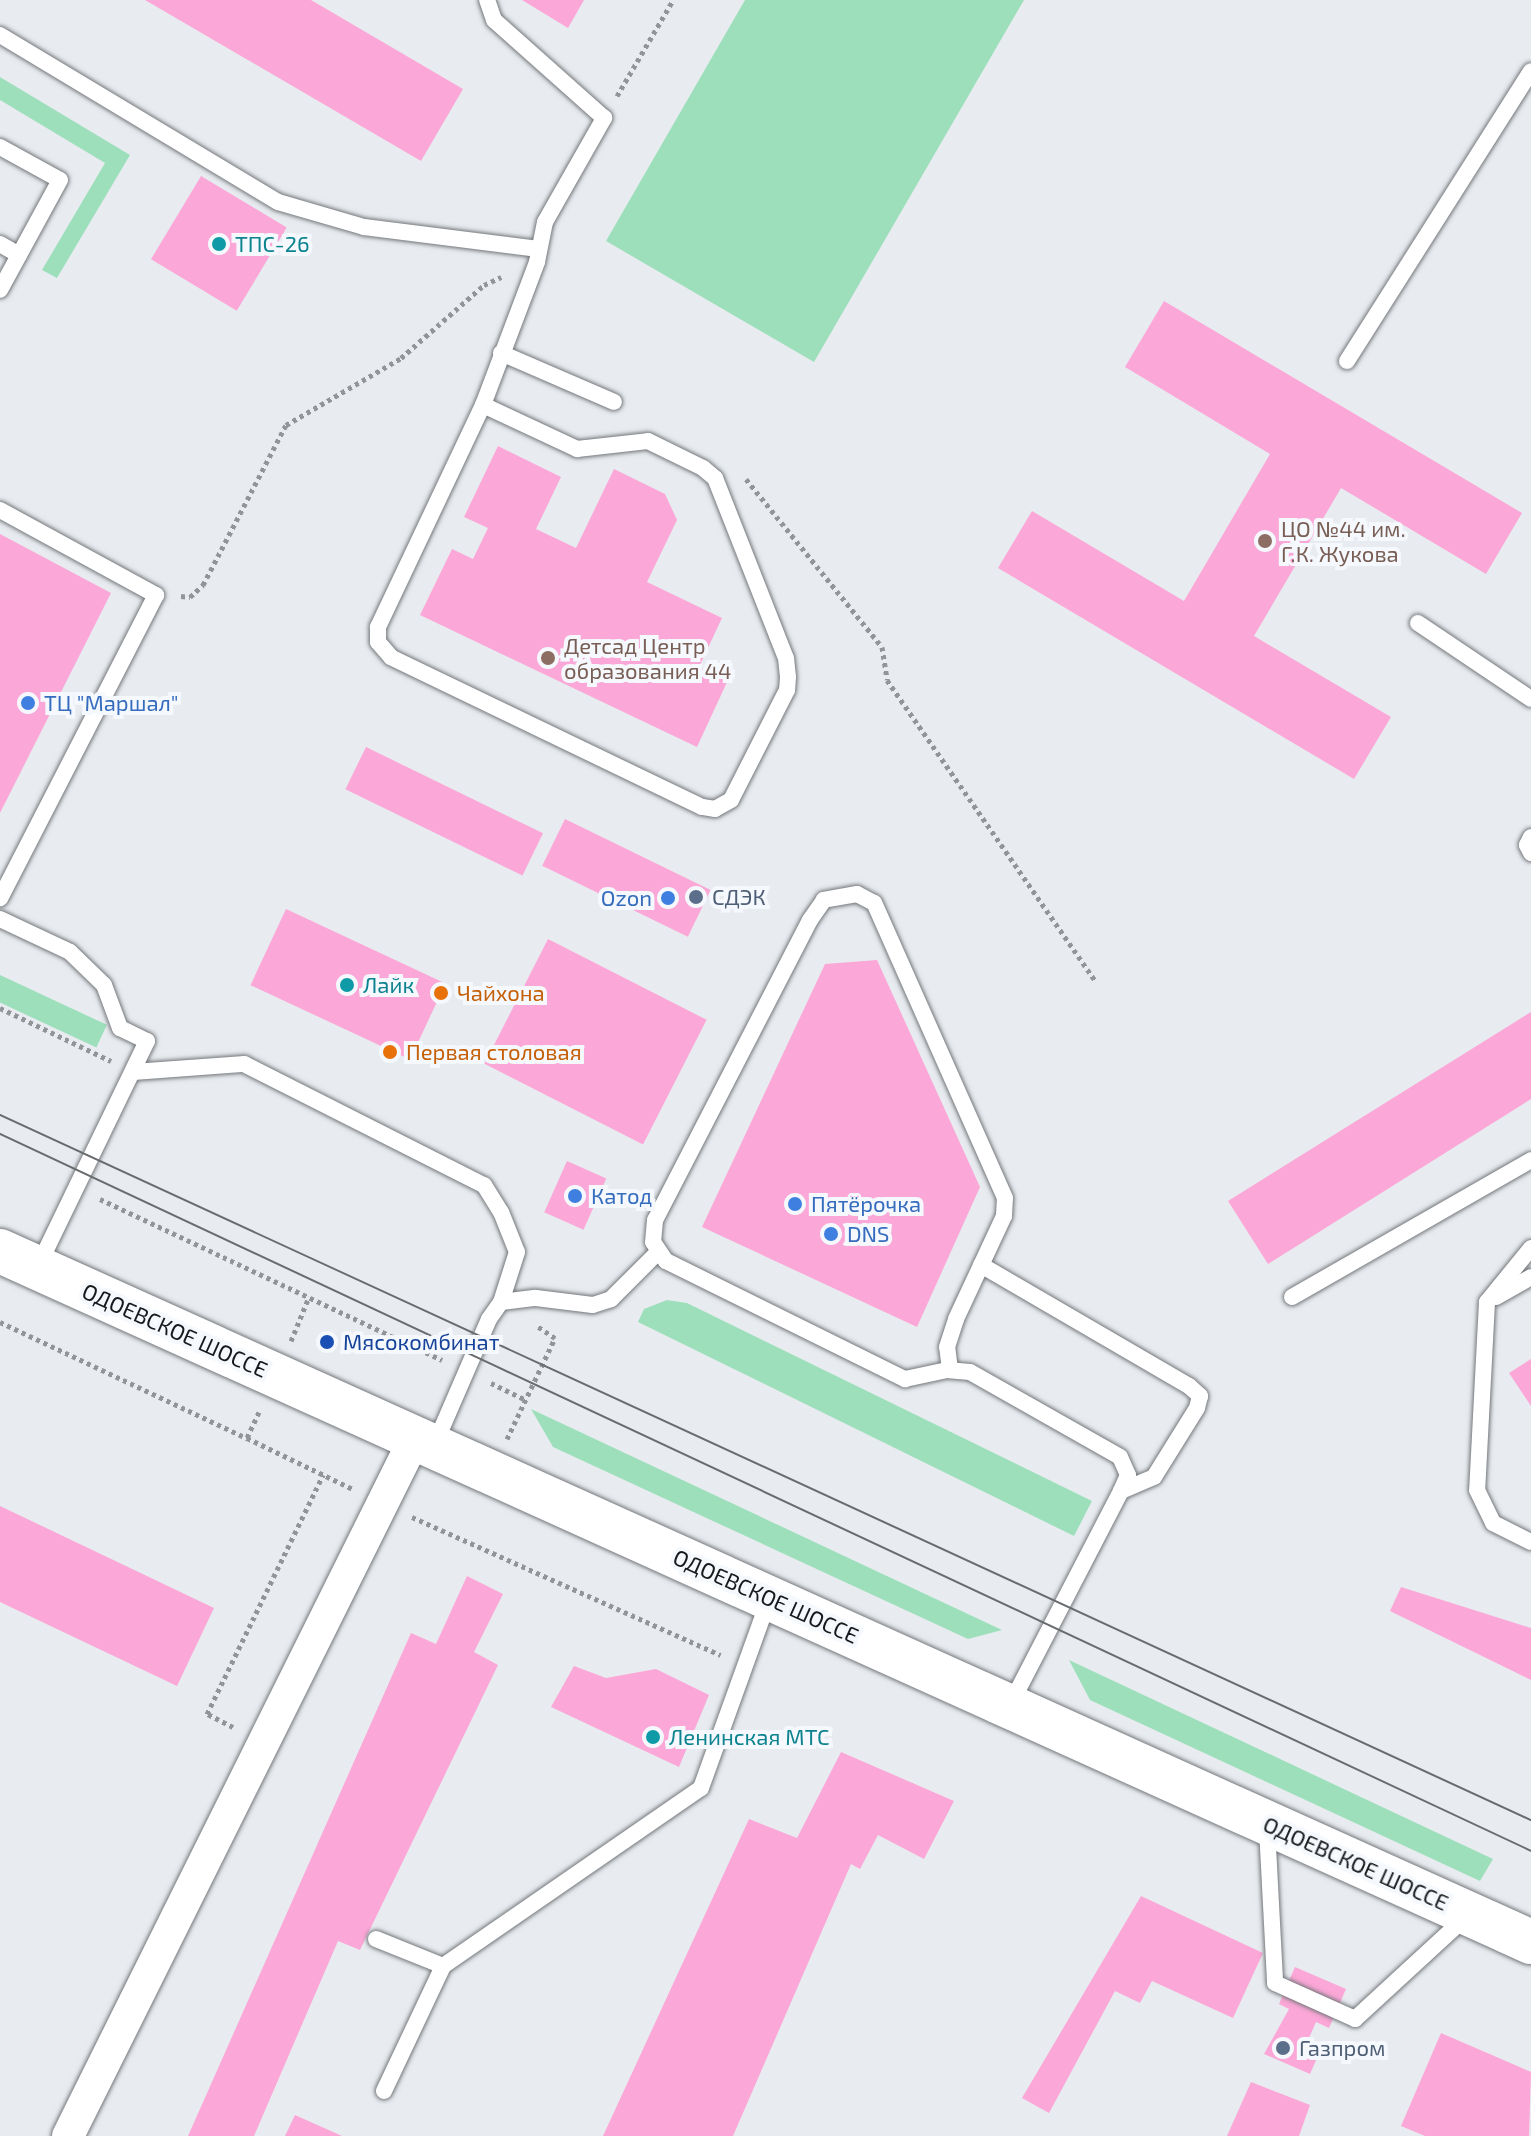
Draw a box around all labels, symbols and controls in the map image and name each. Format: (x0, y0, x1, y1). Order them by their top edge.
place label: ТПС-26 (235, 231, 310, 257)
marker: ТПС-26 (210, 235, 228, 253)
place label: ЦО №44 им. Г.К. Жукова (1281, 515, 1406, 566)
marker: ЦО №44 им. Г.К. Жукова (1256, 532, 1274, 550)
place label: Детсад Центр образования 44 (564, 632, 732, 684)
marker: Детсад Центр образования 44 (539, 649, 557, 667)
place label: ТЦ "Маршал" (44, 690, 179, 716)
marker: ТЦ "Маршал" (19, 694, 37, 712)
place label: СДЭК (712, 884, 766, 910)
place label: Ozon (601, 885, 652, 911)
marker: СДЭК (687, 888, 705, 906)
marker: Ozon (659, 889, 677, 907)
place label: Лайк (363, 972, 414, 998)
marker: Лайк (338, 976, 356, 994)
place label: Чайхона (457, 980, 545, 1006)
marker: Чайхона (432, 984, 450, 1002)
place label: Первая столовая (406, 1039, 582, 1065)
marker: Первая столовая (381, 1043, 399, 1061)
place label: Катод (591, 1183, 652, 1209)
marker: Катод (566, 1187, 584, 1205)
place label: Пятёрочка (811, 1191, 921, 1217)
marker: Пятёрочка (786, 1195, 804, 1213)
place label: DNS (847, 1221, 889, 1247)
marker: DNS (822, 1225, 840, 1243)
street label: ОДОЕВСКОЕ ШОССЕ (78, 1277, 272, 1383)
place label: Мясокомбинат (343, 1329, 499, 1355)
marker: Мясокомбинат (318, 1333, 336, 1351)
street label: ОДОЕВСКОЕ ШОССЕ (669, 1543, 863, 1649)
place label: Ленинская МТС (669, 1724, 830, 1750)
marker: Ленинская МТС (644, 1728, 662, 1746)
street label: ОДОЕВСКОЕ ШОССЕ (1259, 1810, 1453, 1916)
place label: Газпром (1299, 2035, 1385, 2061)
marker: Газпром (1274, 2039, 1292, 2057)

